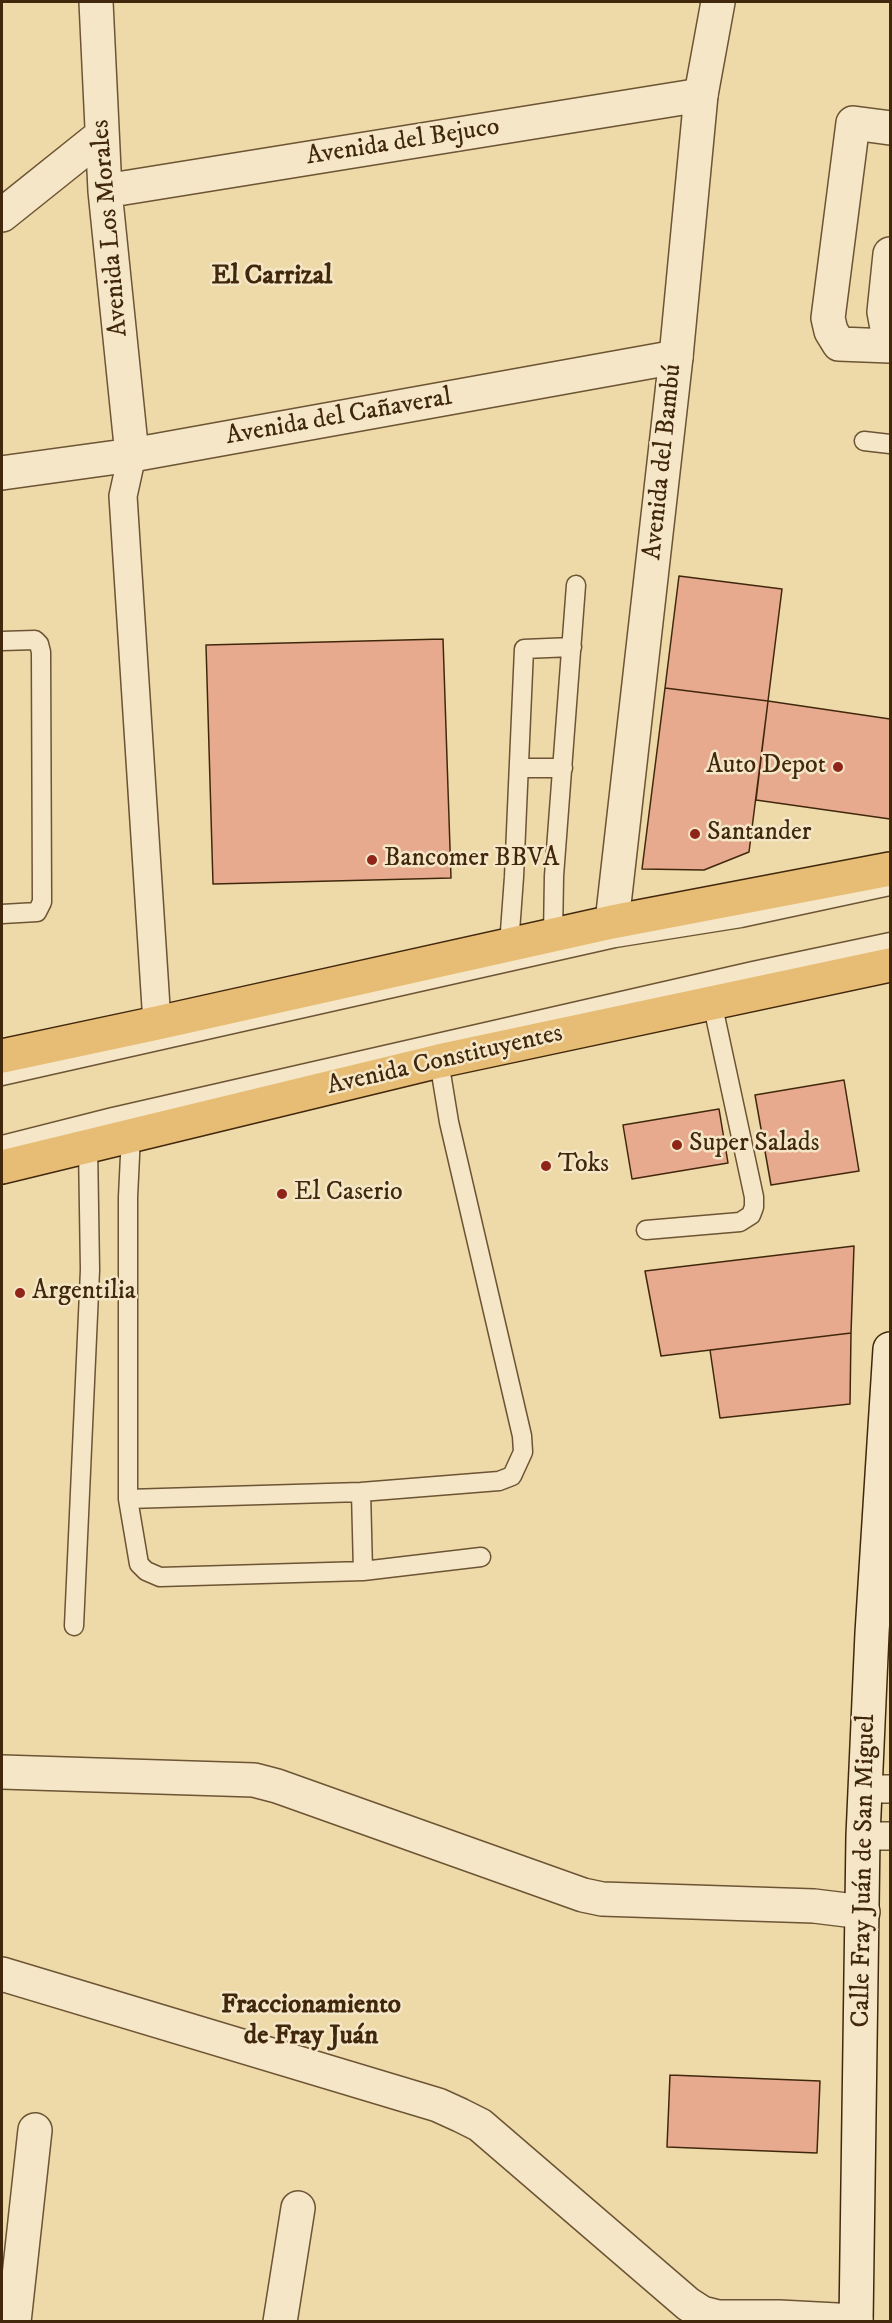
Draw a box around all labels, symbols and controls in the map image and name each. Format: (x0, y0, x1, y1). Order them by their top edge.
street label: Avenida del Bejuco (304, 112, 502, 174)
street label: Avenida Los Morales (86, 118, 136, 338)
district label: El Carrizal (212, 261, 332, 293)
street label: Avenida del Bambú (638, 362, 690, 562)
street label: Avenida del Cañaveral (224, 383, 454, 453)
place label: Auto Depot (706, 751, 826, 783)
marker: Auto Depot (831, 760, 845, 774)
place label: Santander (707, 818, 811, 850)
marker: Santander (688, 827, 702, 841)
place label: Bancomer BBVA (384, 844, 559, 876)
marker: Bancomer BBVA (365, 853, 379, 867)
street label: Avenida Constituyentes (324, 1019, 566, 1103)
place label: Super Salads (689, 1129, 819, 1161)
marker: Super Salads (670, 1138, 684, 1152)
place label: Toks (558, 1150, 609, 1182)
marker: Toks (539, 1159, 553, 1173)
place label: El Caserio (294, 1178, 403, 1210)
marker: El Caserio (275, 1187, 289, 1201)
place label: Argentilia (32, 1277, 136, 1309)
marker: Argentilia (13, 1286, 27, 1300)
street label: Calle Fray Juán de San Miguel (847, 1714, 883, 2028)
district label: Fraccionamiento de Fray Juán (221, 1990, 401, 2053)

